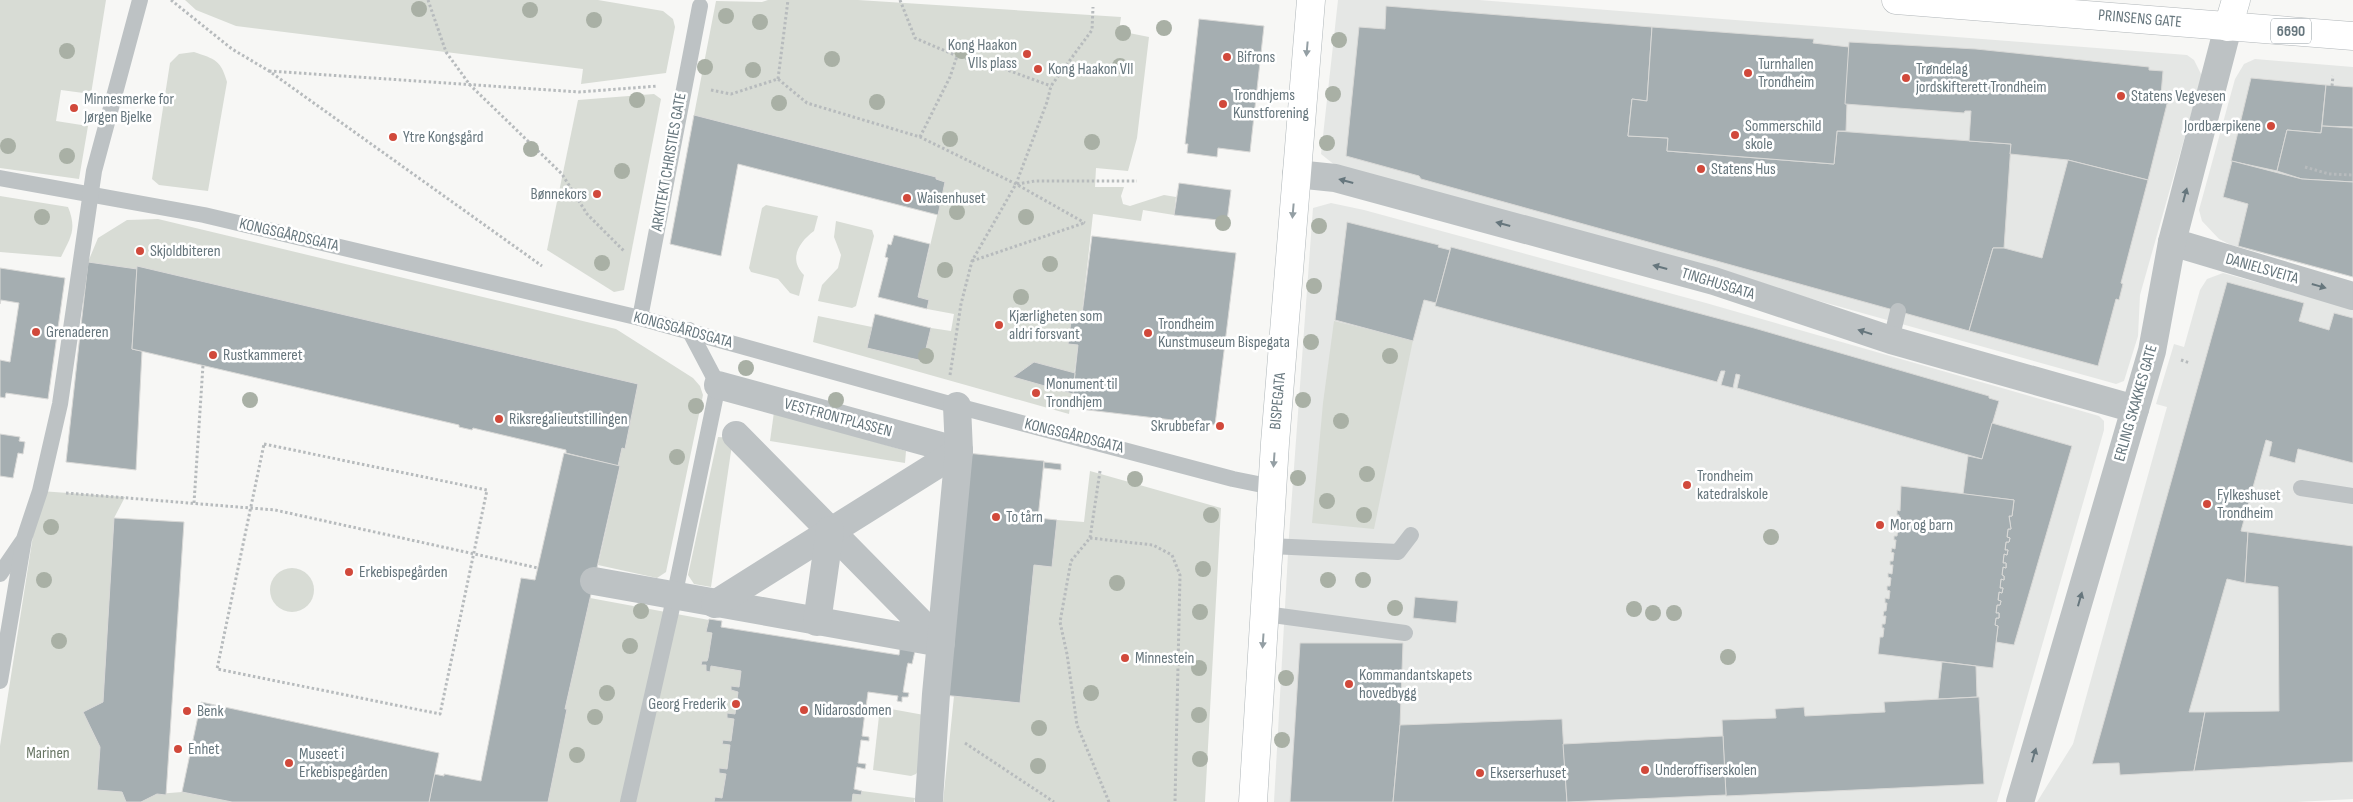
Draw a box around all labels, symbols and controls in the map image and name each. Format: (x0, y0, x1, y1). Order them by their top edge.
street label: PRINSENS GATE (2097, 6, 2183, 32)
road number: 6690 (2271, 18, 2311, 44)
place label: Kong Haakon VIIs plass (948, 36, 1017, 73)
one-way arrow (1302, 41, 1310, 57)
marker: Kong Haakon VIIs plass (1021, 48, 1033, 60)
place label: Bifrons (1237, 48, 1276, 67)
marker: Bifrons (1221, 51, 1233, 63)
place label: Turnhallen Trondheim (1758, 55, 1814, 92)
place label: Kong Haakon VII (1048, 60, 1133, 79)
place label: Trøndelag jordskifterett Trondheim (1915, 60, 2046, 97)
marker: Kong Haakon VII (1032, 63, 1044, 75)
marker: Turnhallen Trondheim (1742, 67, 1754, 79)
marker: Trøndelag jordskifterett Trondheim (1900, 72, 1912, 84)
place label: Trondhjems Kunstforening (1233, 86, 1309, 123)
place label: Statens Vegvesen (2131, 87, 2226, 106)
place label: Minnesmerke for Jørgen Bjelke (83, 90, 174, 127)
marker: Statens Vegvesen (2115, 90, 2127, 102)
street label: ARKITEKT CHRISTIES GATE (647, 91, 691, 234)
marker: Trondhjems Kunstforening (1217, 98, 1229, 110)
marker: Minnesmerke for Jørgen Bjelke (68, 102, 80, 114)
place label: Sommerschild skole (1745, 117, 1821, 154)
place label: Jordbærpikene (2183, 117, 2261, 136)
marker: Jordbærpikene (2265, 120, 2277, 132)
place label: Ytre Kongsgård (403, 128, 484, 147)
marker: Sommerschild skole (1729, 129, 1741, 141)
marker: Ytre Kongsgård (387, 131, 399, 143)
place label: Statens Hus (1711, 160, 1776, 179)
marker: Statens Hus (1695, 163, 1707, 175)
one-way arrow (1339, 177, 1354, 185)
place label: Bønnekors (531, 185, 587, 204)
marker: Bønnekors (591, 188, 603, 200)
one-way arrow (2181, 188, 2189, 203)
place label: Waisenhuset (917, 189, 986, 208)
marker: Waisenhuset (901, 192, 913, 204)
one-way arrow (1289, 203, 1297, 219)
street label: KONGSGÅRDSGATA (237, 214, 341, 256)
one-way arrow (1495, 220, 1510, 228)
place label: Skjoldbiteren (150, 242, 221, 261)
marker: Skjoldbiteren (134, 245, 146, 257)
street label: DANIELSVEITA (2223, 250, 2301, 288)
one-way arrow (1652, 262, 1667, 270)
street label: TINGHUSGATA (1679, 264, 1757, 304)
one-way arrow (2312, 282, 2327, 290)
place label: Kjærligheten som aldri forsvant (1009, 307, 1102, 344)
street label: KONGSGÅRDSGATA (631, 308, 735, 352)
place label: Trondheim Kunstmuseum Bispegata (1158, 315, 1290, 352)
marker: Kjærligheten som aldri forsvant (993, 319, 1005, 331)
place label: Grenaderen (46, 323, 109, 342)
marker: Grenaderen (30, 326, 42, 338)
marker: Trondheim Kunstmuseum Bispegata (1142, 327, 1154, 339)
one-way arrow (1857, 327, 1872, 335)
street label: ERLING SKAKKES GATE (2110, 342, 2162, 464)
place label: Rustkammeret (223, 346, 303, 365)
marker: Rustkammeret (207, 349, 219, 361)
street label: BISPEGATA (1266, 372, 1290, 430)
place label: Monument til Trondhjem (1046, 375, 1118, 412)
marker: Monument til Trondhjem (1030, 387, 1042, 399)
street label: VESTFRONTPLASSEN (782, 394, 894, 442)
place label: Riksregalieutstillingen (509, 410, 628, 429)
marker: Riksregalieutstillingen (493, 413, 505, 425)
street label: KONGSGÅRDSGATA (1022, 414, 1126, 458)
place label: Skrubbefar (1151, 417, 1210, 436)
marker: Skrubbefar (1214, 420, 1226, 432)
one-way arrow (1269, 452, 1277, 468)
place label: Trondheim katedralskole (1697, 467, 1768, 504)
marker: Trondheim katedralskole (1681, 479, 1693, 491)
place label: Fylkeshuset Trondheim (2217, 486, 2281, 523)
marker: Fylkeshuset Trondheim (2201, 498, 2213, 510)
place label: To tårn (1006, 508, 1043, 527)
marker: To tårn (990, 511, 1002, 523)
place label: Mor og barn (1890, 516, 1953, 535)
marker: Mor og barn (1874, 519, 1886, 531)
place label: Erkebispegården (359, 563, 448, 582)
marker: Erkebispegården (343, 566, 355, 578)
one-way arrow (2076, 592, 2084, 607)
one-way arrow (1259, 633, 1267, 649)
place label: Minnestein (1135, 649, 1194, 668)
marker: Minnestein (1119, 652, 1131, 664)
place label: Kommandantskapets hovedbygg (1359, 666, 1473, 703)
marker: Kommandantskapets hovedbygg (1343, 678, 1355, 690)
place label: Georg Frederik (648, 695, 726, 714)
marker: Georg Frederik (730, 698, 742, 710)
place label: Nidarosdomen (814, 701, 892, 720)
place label: Benk (197, 702, 224, 721)
marker: Nidarosdomen (798, 704, 810, 716)
marker: Benk (181, 705, 193, 717)
place label: Enhet (188, 740, 220, 759)
marker: Enhet (172, 743, 184, 755)
park label: Marinen (26, 744, 70, 763)
place label: Museet i Erkebispegården (299, 745, 388, 782)
one-way arrow (2031, 748, 2039, 763)
marker: Museet i Erkebispegården (283, 757, 295, 769)
place label: Underoffiserskolen (1655, 761, 1757, 780)
place label: Ekserserhuset (1490, 764, 1566, 783)
marker: Underoffiserskolen (1639, 764, 1651, 776)
marker: Ekserserhuset (1474, 767, 1486, 779)

